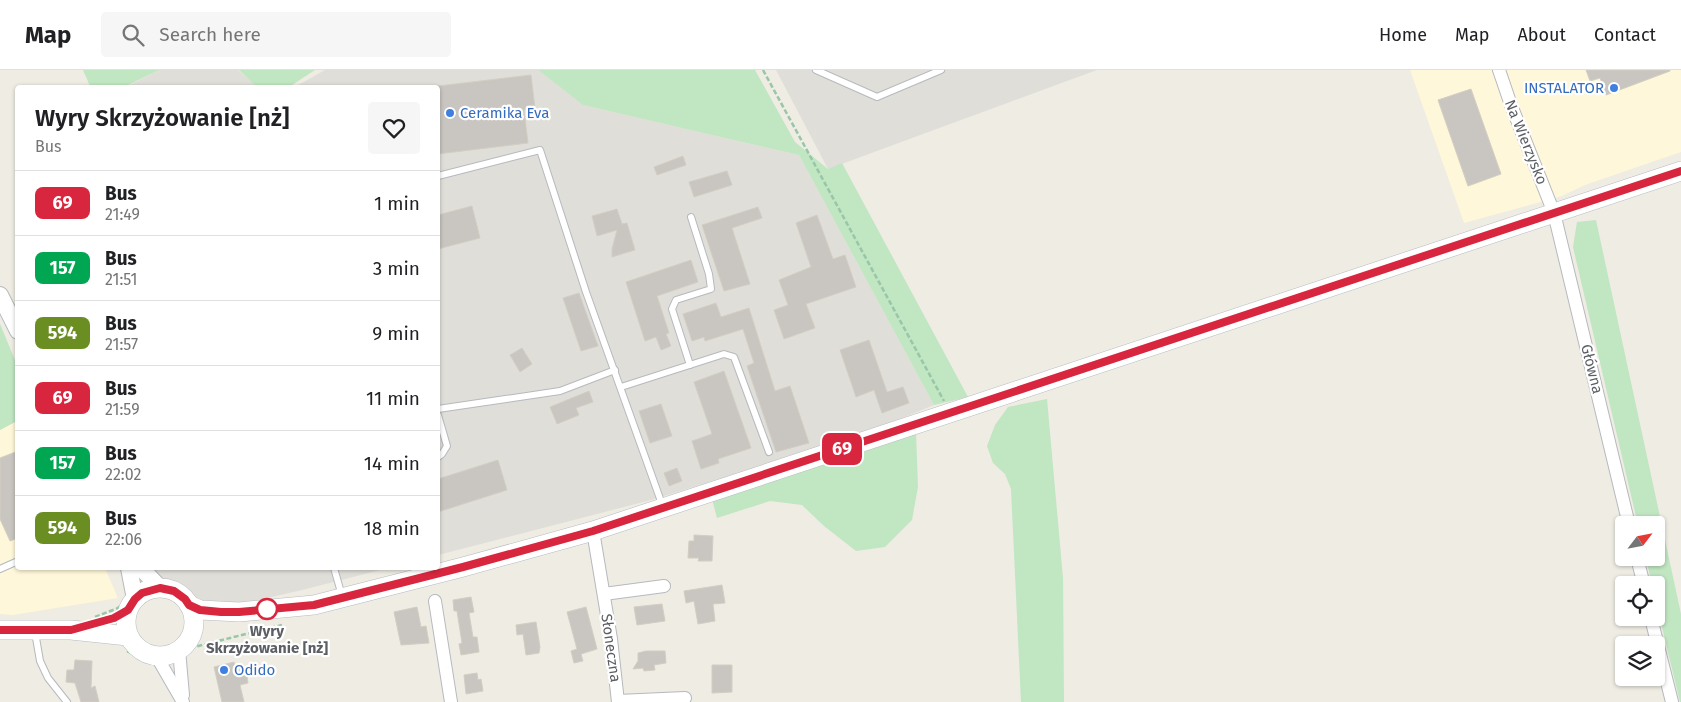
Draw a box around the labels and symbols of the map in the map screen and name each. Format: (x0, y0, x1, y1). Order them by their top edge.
place label: INSTALATOR (1524, 79, 1604, 97)
marker: INSTALATOR (1608, 82, 1620, 94)
street label: Na Wierzysko (1501, 97, 1551, 187)
place label: Ceramika Eva (460, 104, 549, 122)
marker: Ceramika Eva (444, 107, 456, 119)
street label: Główna (1577, 342, 1607, 396)
line badge: 69 (820, 433, 864, 465)
north arrow (1615, 516, 1665, 566)
marker: Wyry Skrzyżowanie [nż] (256, 598, 278, 620)
street label: Słoneczna (597, 613, 625, 683)
place label: Wyry Skrzyżowanie [nż] (206, 622, 328, 657)
place label: Odido (234, 661, 275, 679)
marker: Odido (218, 664, 230, 676)

